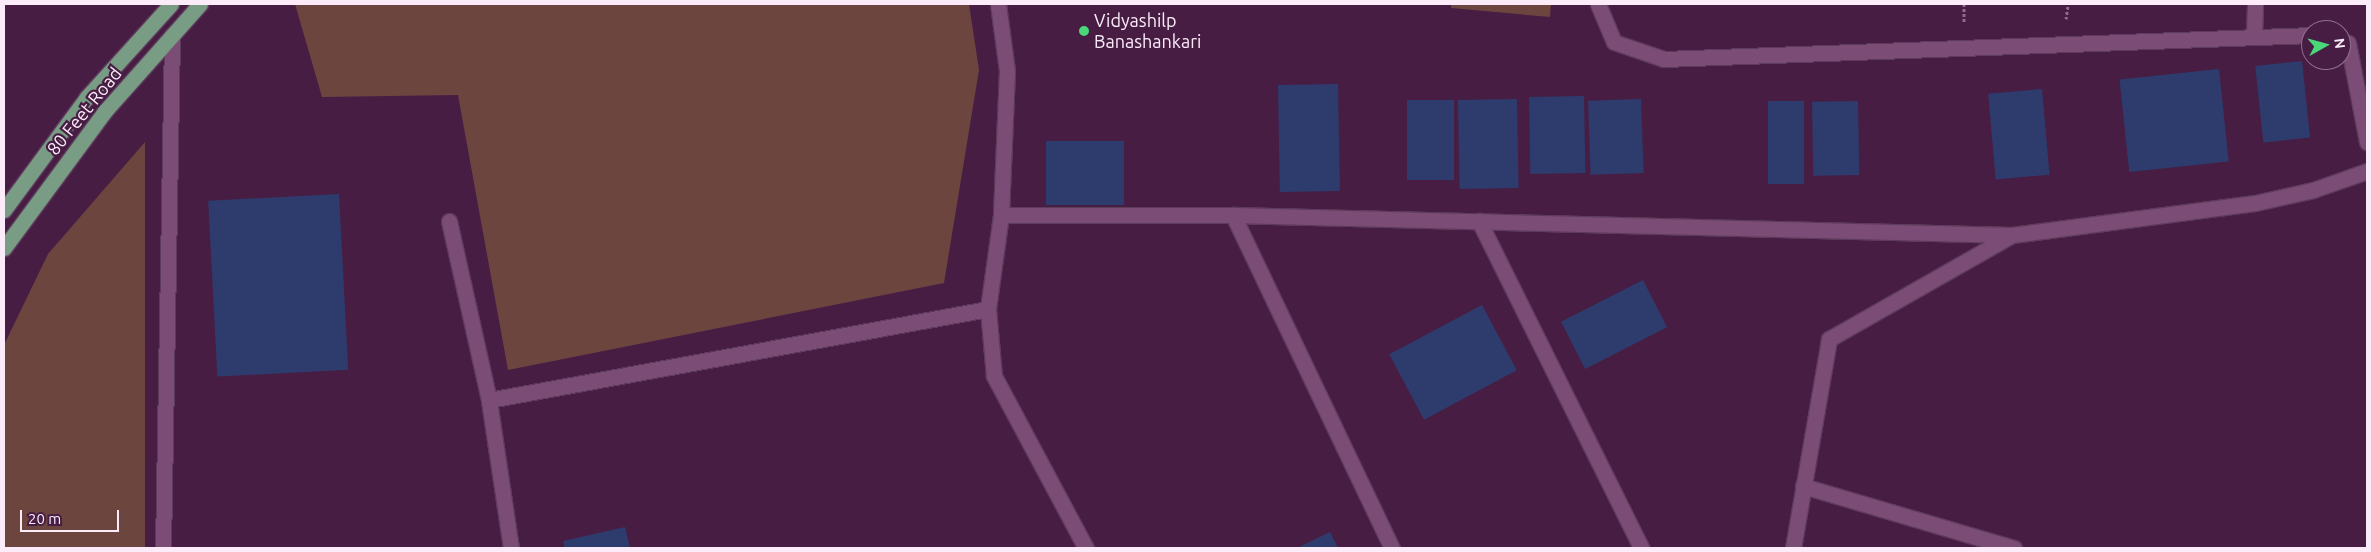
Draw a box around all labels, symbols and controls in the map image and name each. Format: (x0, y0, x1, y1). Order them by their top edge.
place label: Vidyashilp Banashankari (1094, 10, 1201, 52)
north arrow (2301, 20, 2351, 70)
marker: Vidyashilp Banashankari (1078, 25, 1090, 37)
text: N (2331, 37, 2348, 49)
street label: 80 Feet Road (42, 63, 126, 159)
scale bar (22, 500, 121, 532)
text: 20 m (28, 510, 61, 527)

